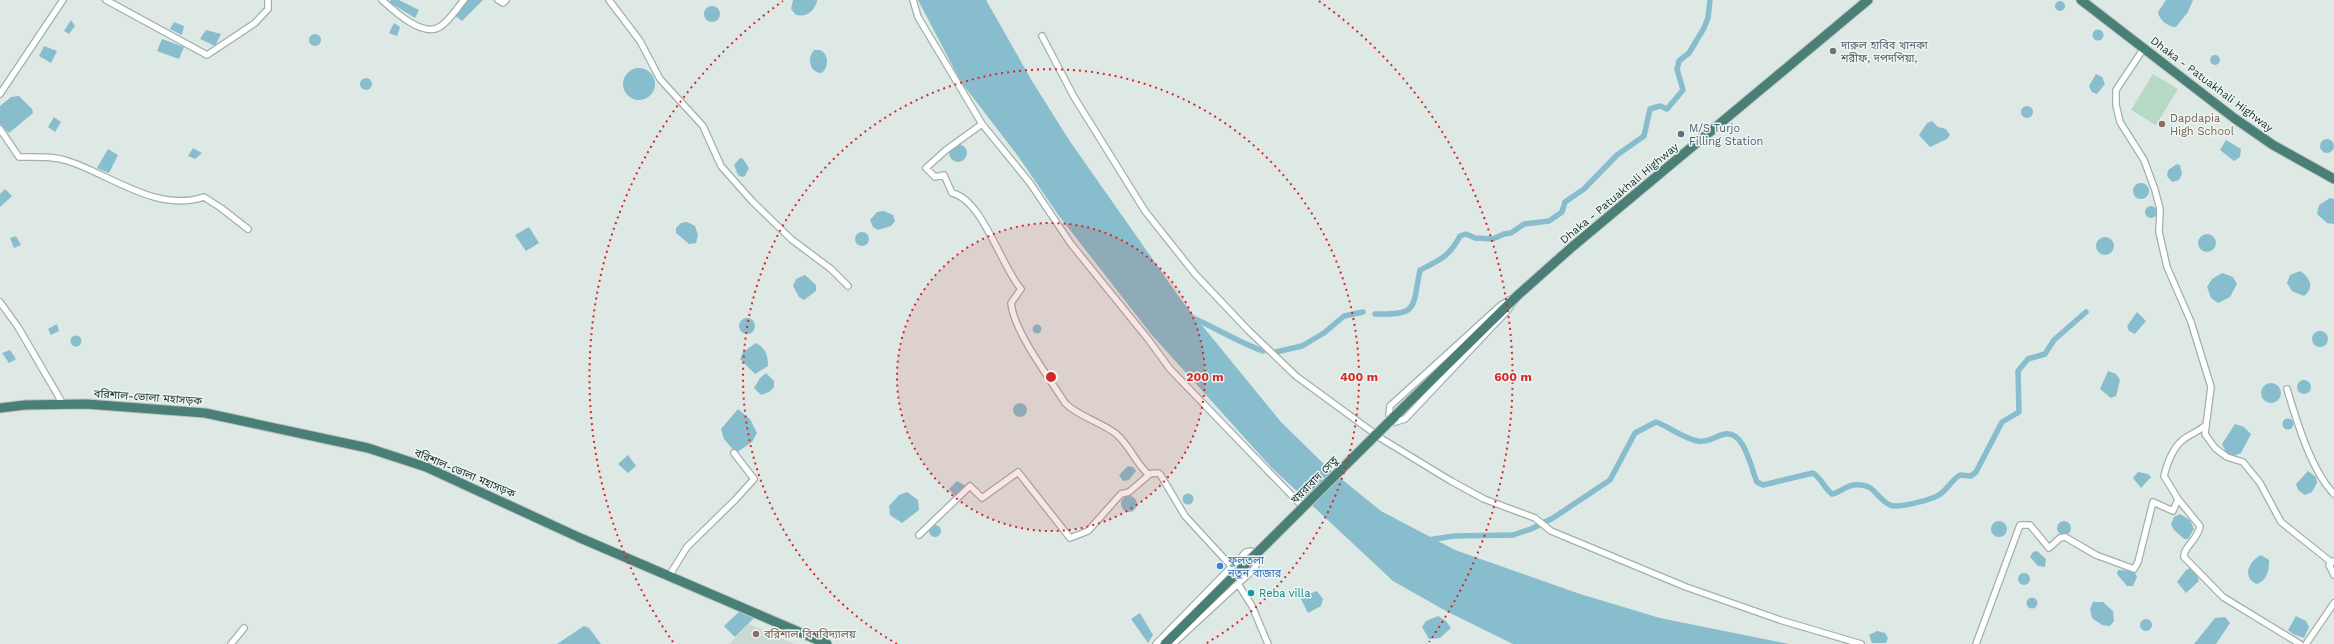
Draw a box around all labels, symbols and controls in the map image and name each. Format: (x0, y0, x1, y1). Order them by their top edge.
street label: Dhaka - Patuakhali Highway (2148, 34, 2276, 135)
place label: দারুল হাবিব খানকা শরীফ, দপদপিয়া, (1840, 39, 1929, 65)
marker: দারুল হাবিব খানকা শরীফ, দপদপিয়া, (1828, 46, 1838, 56)
place label: Dapdapia High School (2170, 112, 2235, 138)
marker: Dapdapia High School (2157, 119, 2167, 129)
place label: M/S Turjo Filling Station (1689, 122, 1763, 148)
marker: M/S Turjo Filling Station (1676, 129, 1686, 139)
street label: Dhaka - Patuakhali Highway (1558, 140, 1681, 247)
centre of rings (1044, 370, 1058, 384)
text: 200 m (1186, 370, 1224, 384)
text: 400 m (1340, 370, 1378, 384)
text: 600 m (1494, 370, 1532, 384)
street label: বরিশাল-ভোলা মহাসড়ক (92, 387, 203, 408)
street label: বরিশাল-ভোলা মহাসড়ক (411, 446, 517, 501)
street label: খয়রাবাদ সেতু (1288, 454, 1341, 507)
place label: ফুলতলা নতুন বাজার (1227, 554, 1282, 580)
marker: ফুলতলা নতুন বাজার (1215, 561, 1225, 571)
place label: Reba villa (1259, 587, 1310, 600)
marker: Reba villa (1246, 588, 1256, 598)
place label: বরিশাল বিশ্ববিদ্যালয় (763, 628, 856, 641)
marker: বরিশাল বিশ্ববিদ্যালয় (751, 629, 761, 639)

